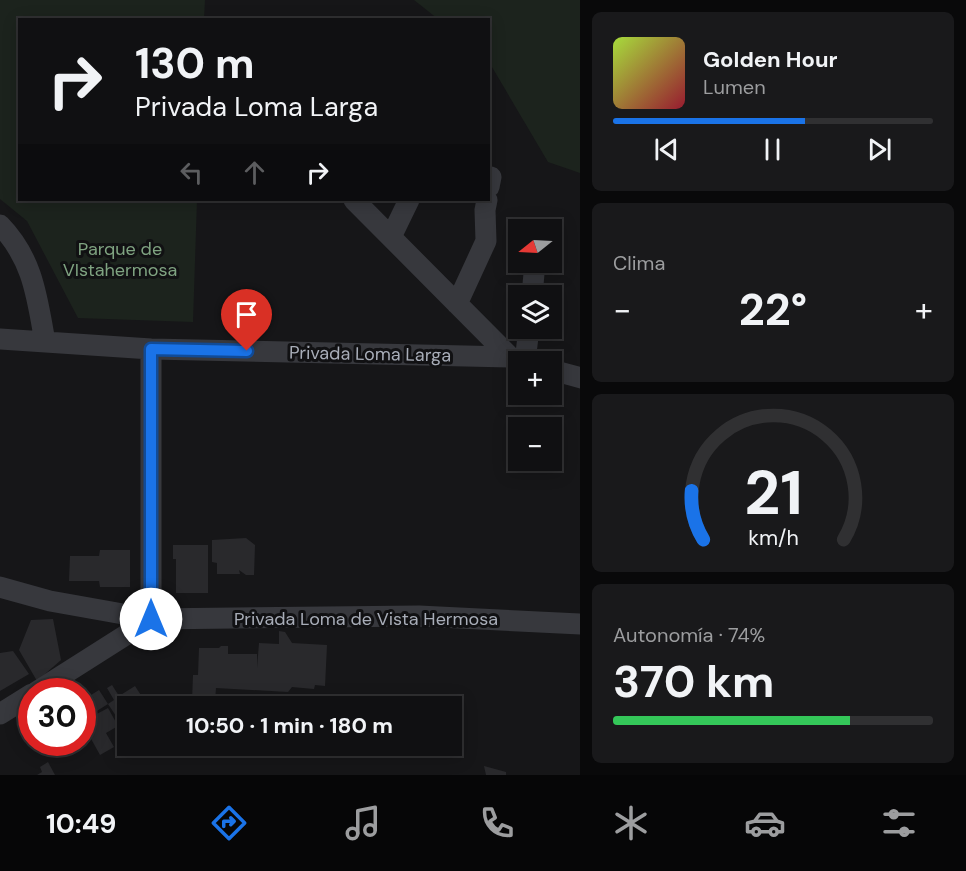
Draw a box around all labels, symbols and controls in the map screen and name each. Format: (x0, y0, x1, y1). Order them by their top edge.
text: 130 m (135, 36, 255, 91)
icon: right (36, 42, 114, 120)
text: Golden Hour (703, 45, 838, 74)
text: Lumen (703, 74, 766, 100)
text: Privada Loma Larga (135, 89, 378, 124)
icon: previous (650, 133, 683, 166)
icon: pause (756, 133, 789, 166)
icon: next (863, 133, 896, 166)
icon: left (175, 156, 208, 189)
icon: ahead (238, 156, 271, 189)
icon: right (301, 156, 334, 189)
north arrow (508, 219, 562, 273)
map controls (508, 219, 562, 471)
park label: Parque de VIstahermosa (63, 237, 177, 282)
text: Clima (613, 250, 665, 276)
text: 22° (739, 280, 807, 339)
button: layers (508, 285, 562, 339)
text: − (613, 288, 631, 331)
text: + (915, 288, 933, 331)
pin (221, 289, 272, 351)
icon: arrive (230, 298, 263, 331)
street label: Privada Loma Larga (289, 341, 451, 367)
button: + (508, 351, 562, 405)
button: − (508, 417, 562, 471)
text: 21 (744, 452, 802, 533)
text: km/h (748, 524, 798, 552)
position arrow (119, 587, 183, 651)
street label: Privada Loma de Vista Hermosa (234, 607, 498, 631)
text: Autonomía · 74% (613, 622, 765, 648)
text: 370 km (613, 652, 774, 711)
speed limit sign: 30 (18, 678, 96, 756)
text: 10:50 · 1 min · 180 m (186, 711, 393, 740)
icon: directions (208, 802, 250, 844)
icon: music (342, 802, 384, 844)
icon: phone (476, 802, 518, 844)
icon: climate (610, 802, 652, 844)
icon: car (744, 802, 786, 844)
icon: filters (878, 802, 920, 844)
text: 10:49 (46, 806, 116, 841)

